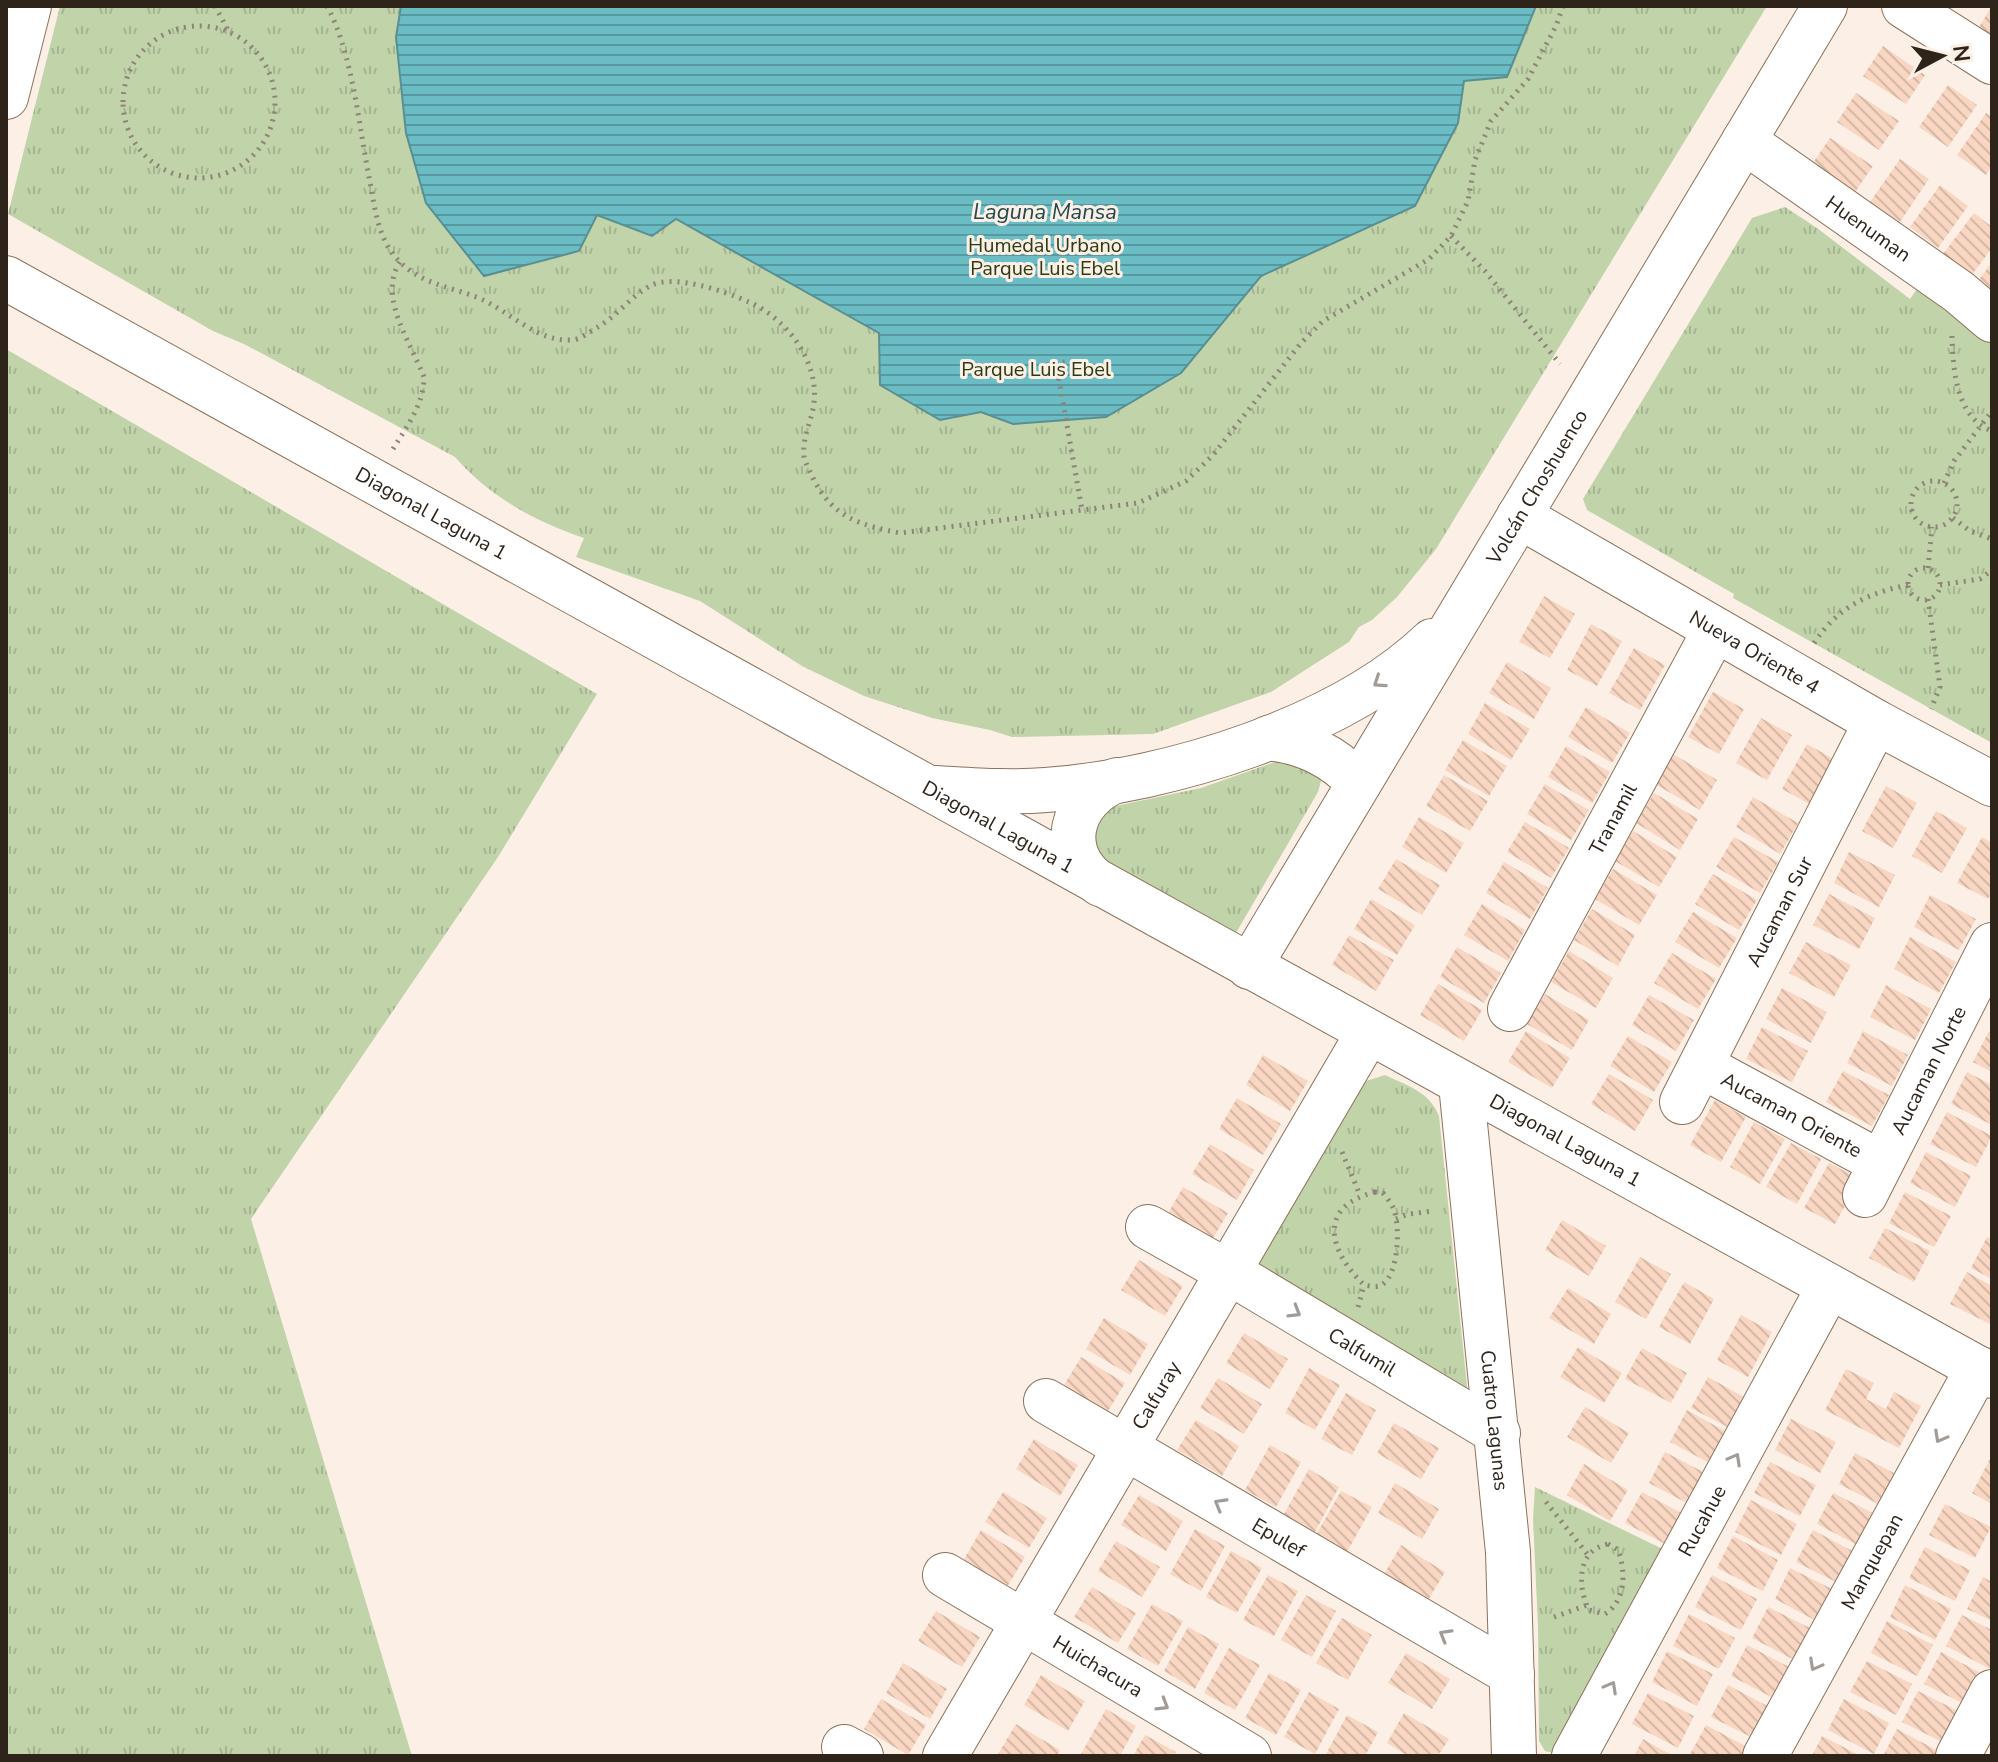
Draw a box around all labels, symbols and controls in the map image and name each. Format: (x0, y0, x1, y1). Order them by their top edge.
north arrow (1902, 16, 1982, 96)
text: N (1945, 44, 1977, 64)
street label: Huenuman (1820, 189, 1917, 268)
water label: Laguna Mansa (973, 197, 1117, 227)
park label: Humedal Urbano Parque Luis Ebel (968, 232, 1122, 282)
park label: Parque Luis Ebel (961, 356, 1111, 383)
street label: Volcán Choshuenco (1479, 404, 1594, 570)
street label: Diagonal Laguna 1 (351, 460, 512, 566)
street label: Nueva Oriente 4 (1684, 604, 1825, 700)
one-way arrow (1373, 673, 1388, 688)
street label: Diagonal Laguna 1 (918, 774, 1079, 880)
street label: Tranamil (1582, 778, 1643, 860)
street label: Aucaman Sur (1740, 852, 1819, 971)
street label: Aucaman Norte (1884, 1001, 1972, 1139)
street label: Aucaman Oriente (1716, 1065, 1867, 1164)
street label: Diagonal Laguna 1 (1485, 1087, 1646, 1193)
one-way arrow (1286, 1302, 1301, 1317)
street label: Calfumil (1323, 1321, 1402, 1383)
street label: Cuatro Lagunas (1474, 1349, 1515, 1492)
street label: Calfuray (1125, 1355, 1187, 1435)
one-way arrow (1935, 1429, 1950, 1443)
one-way arrow (1726, 1453, 1741, 1468)
street label: Rucahue (1672, 1480, 1732, 1561)
one-way arrow (1214, 1498, 1229, 1514)
street label: Manquepan (1834, 1508, 1909, 1614)
street label: Epulef (1247, 1511, 1311, 1564)
street label: Huichacura (1048, 1629, 1148, 1703)
one-way arrow (1439, 1630, 1454, 1645)
one-way arrow (1810, 1657, 1825, 1671)
one-way arrow (1601, 1682, 1617, 1696)
one-way arrow (1154, 1695, 1168, 1710)

